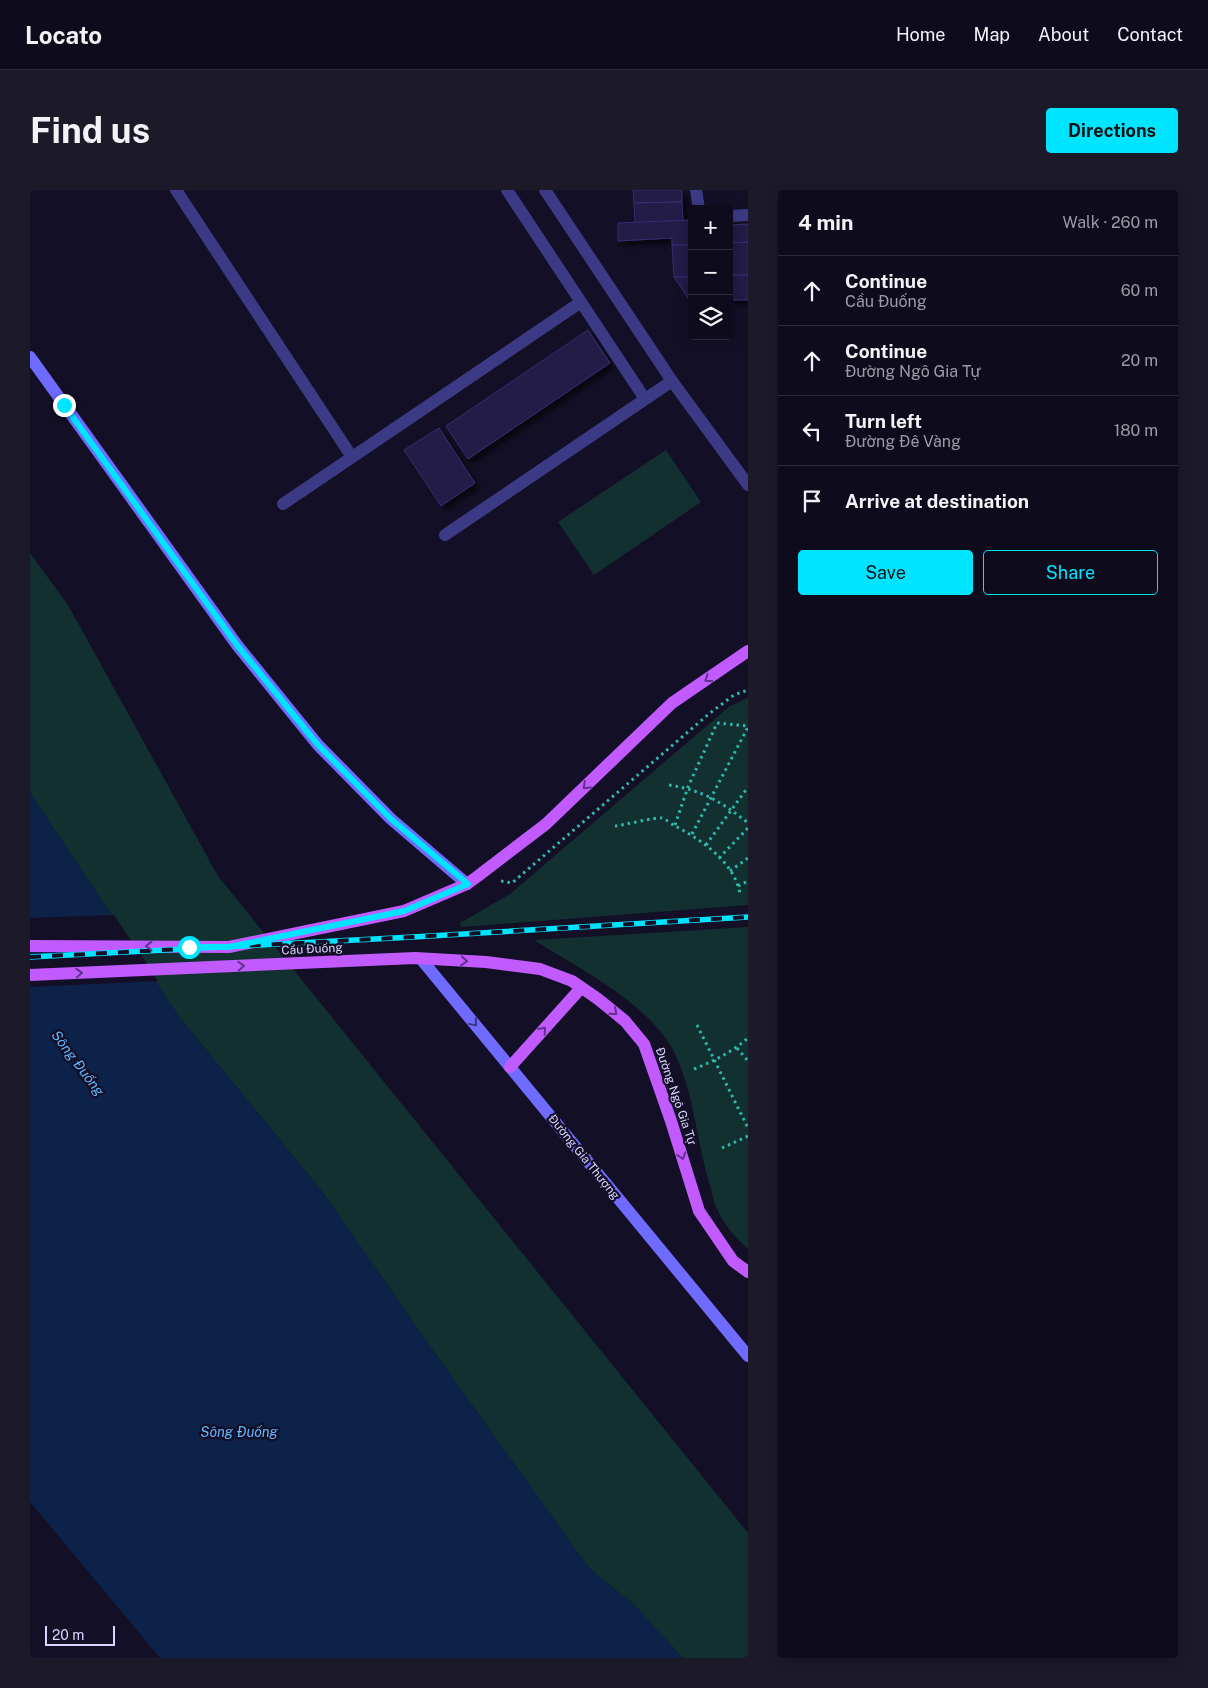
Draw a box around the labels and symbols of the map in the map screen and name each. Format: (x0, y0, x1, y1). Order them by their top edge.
route end (53, 394, 76, 417)
one-way arrow (704, 673, 714, 682)
one-way arrow (583, 780, 592, 789)
route start (178, 936, 201, 959)
street label: Cầu Đuống (281, 940, 343, 958)
one-way arrow (144, 941, 152, 951)
one-way arrow (460, 955, 468, 966)
one-way arrow (237, 960, 245, 971)
one-way arrow (75, 968, 83, 978)
one-way arrow (608, 1006, 617, 1015)
one-way arrow (468, 1017, 477, 1026)
water label: Sông Đuống (48, 1027, 108, 1099)
one-way arrow (537, 1027, 546, 1036)
street label: Đường Ngô Gia Tự (653, 1045, 699, 1147)
street label: Đường Gia Thượng (545, 1112, 623, 1202)
one-way arrow (676, 1151, 686, 1160)
water label: Sông Đuống (200, 1424, 278, 1440)
scale bar (45, 1623, 115, 1646)

